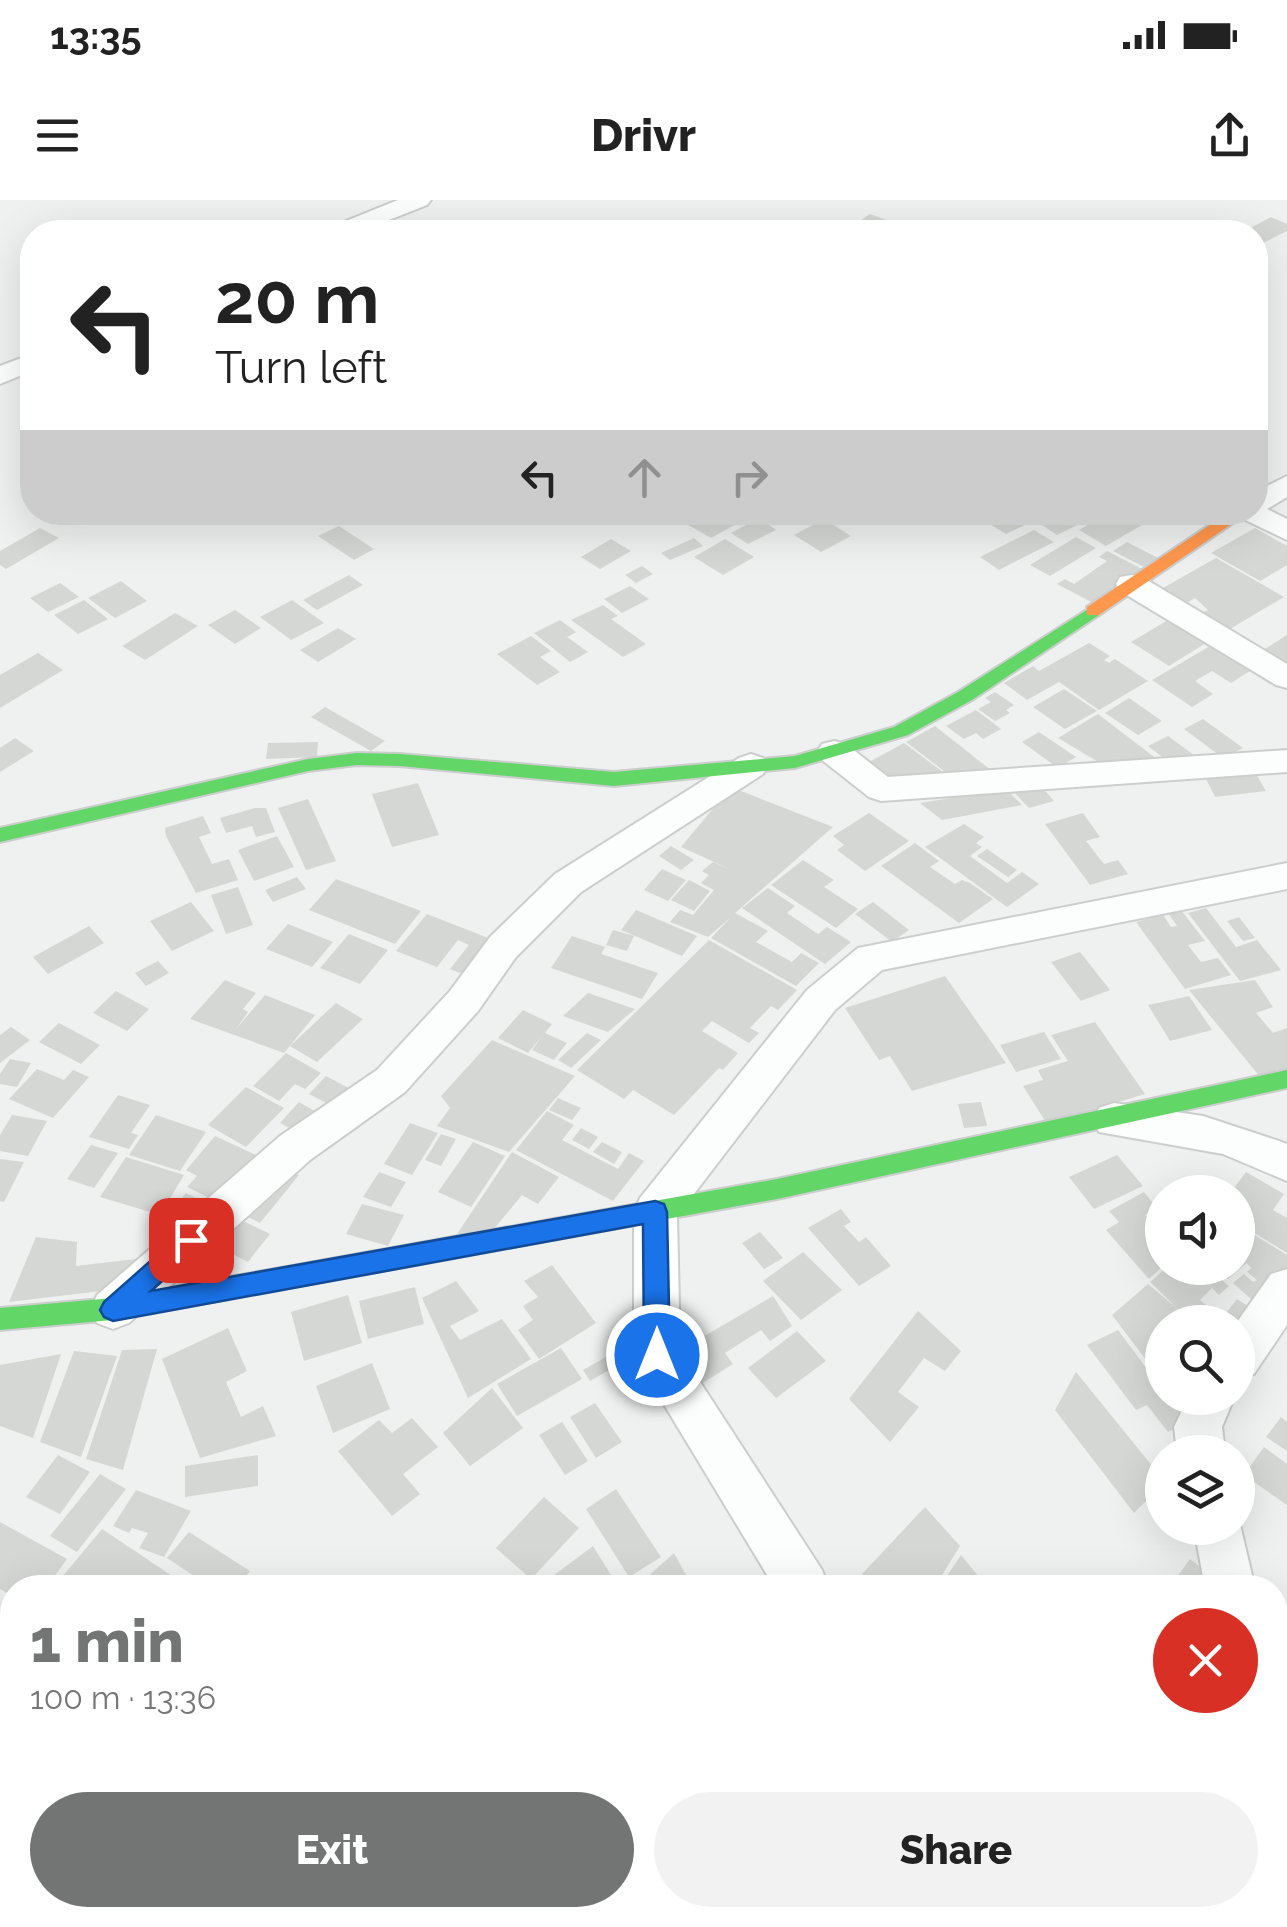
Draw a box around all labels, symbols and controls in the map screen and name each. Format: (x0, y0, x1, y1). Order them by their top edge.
text: 13:35 (50, 13, 142, 58)
icon: menu (30, 108, 85, 163)
icon: share (1202, 108, 1257, 163)
text: Drivr (591, 109, 696, 162)
text: 20 m (215, 257, 379, 339)
icon: left (50, 260, 180, 390)
text: Turn left (215, 341, 387, 394)
icon: left (512, 450, 567, 505)
icon: ahead (617, 450, 672, 505)
icon: right (722, 450, 777, 505)
map controls (1145, 1175, 1255, 1545)
button: sound (1145, 1175, 1255, 1285)
pin (149, 1198, 234, 1283)
icon: arrive (164, 1213, 219, 1268)
position arrow (605, 1303, 709, 1407)
button: search (1145, 1305, 1255, 1415)
button: layers (1145, 1435, 1255, 1545)
text: 1 min (30, 1606, 184, 1676)
button: close (1153, 1608, 1258, 1713)
text: 100 m · 13:36 (30, 1679, 216, 1716)
button: Exit (30, 1792, 634, 1907)
button: Share (654, 1792, 1258, 1907)

